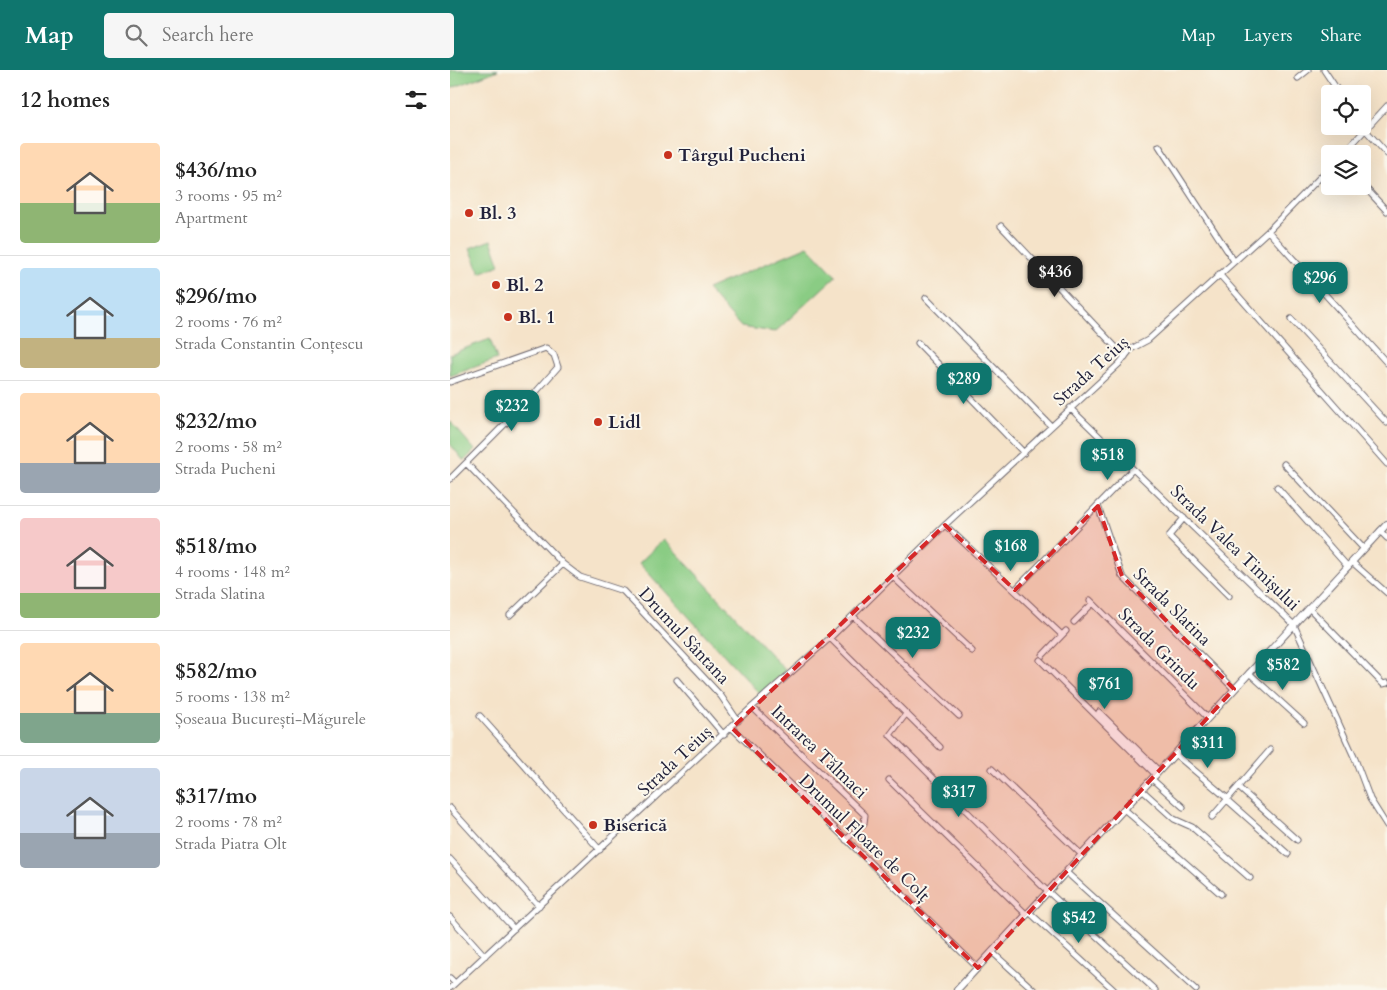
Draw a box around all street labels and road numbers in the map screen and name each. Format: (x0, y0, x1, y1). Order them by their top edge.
street label: Strada Teiuș (1048, 330, 1134, 412)
street label: Strada Valea Timișului (1165, 479, 1305, 617)
street label: Strada Slatina (1127, 562, 1217, 652)
street label: Drumul Sântana (633, 582, 736, 690)
street label: Strada Grindu (1112, 602, 1206, 696)
street label: Intrarea Tălmaci (765, 699, 873, 805)
street label: Strada Teiuș (632, 720, 718, 802)
street label: Drumul Floare de Colț (793, 769, 935, 908)

